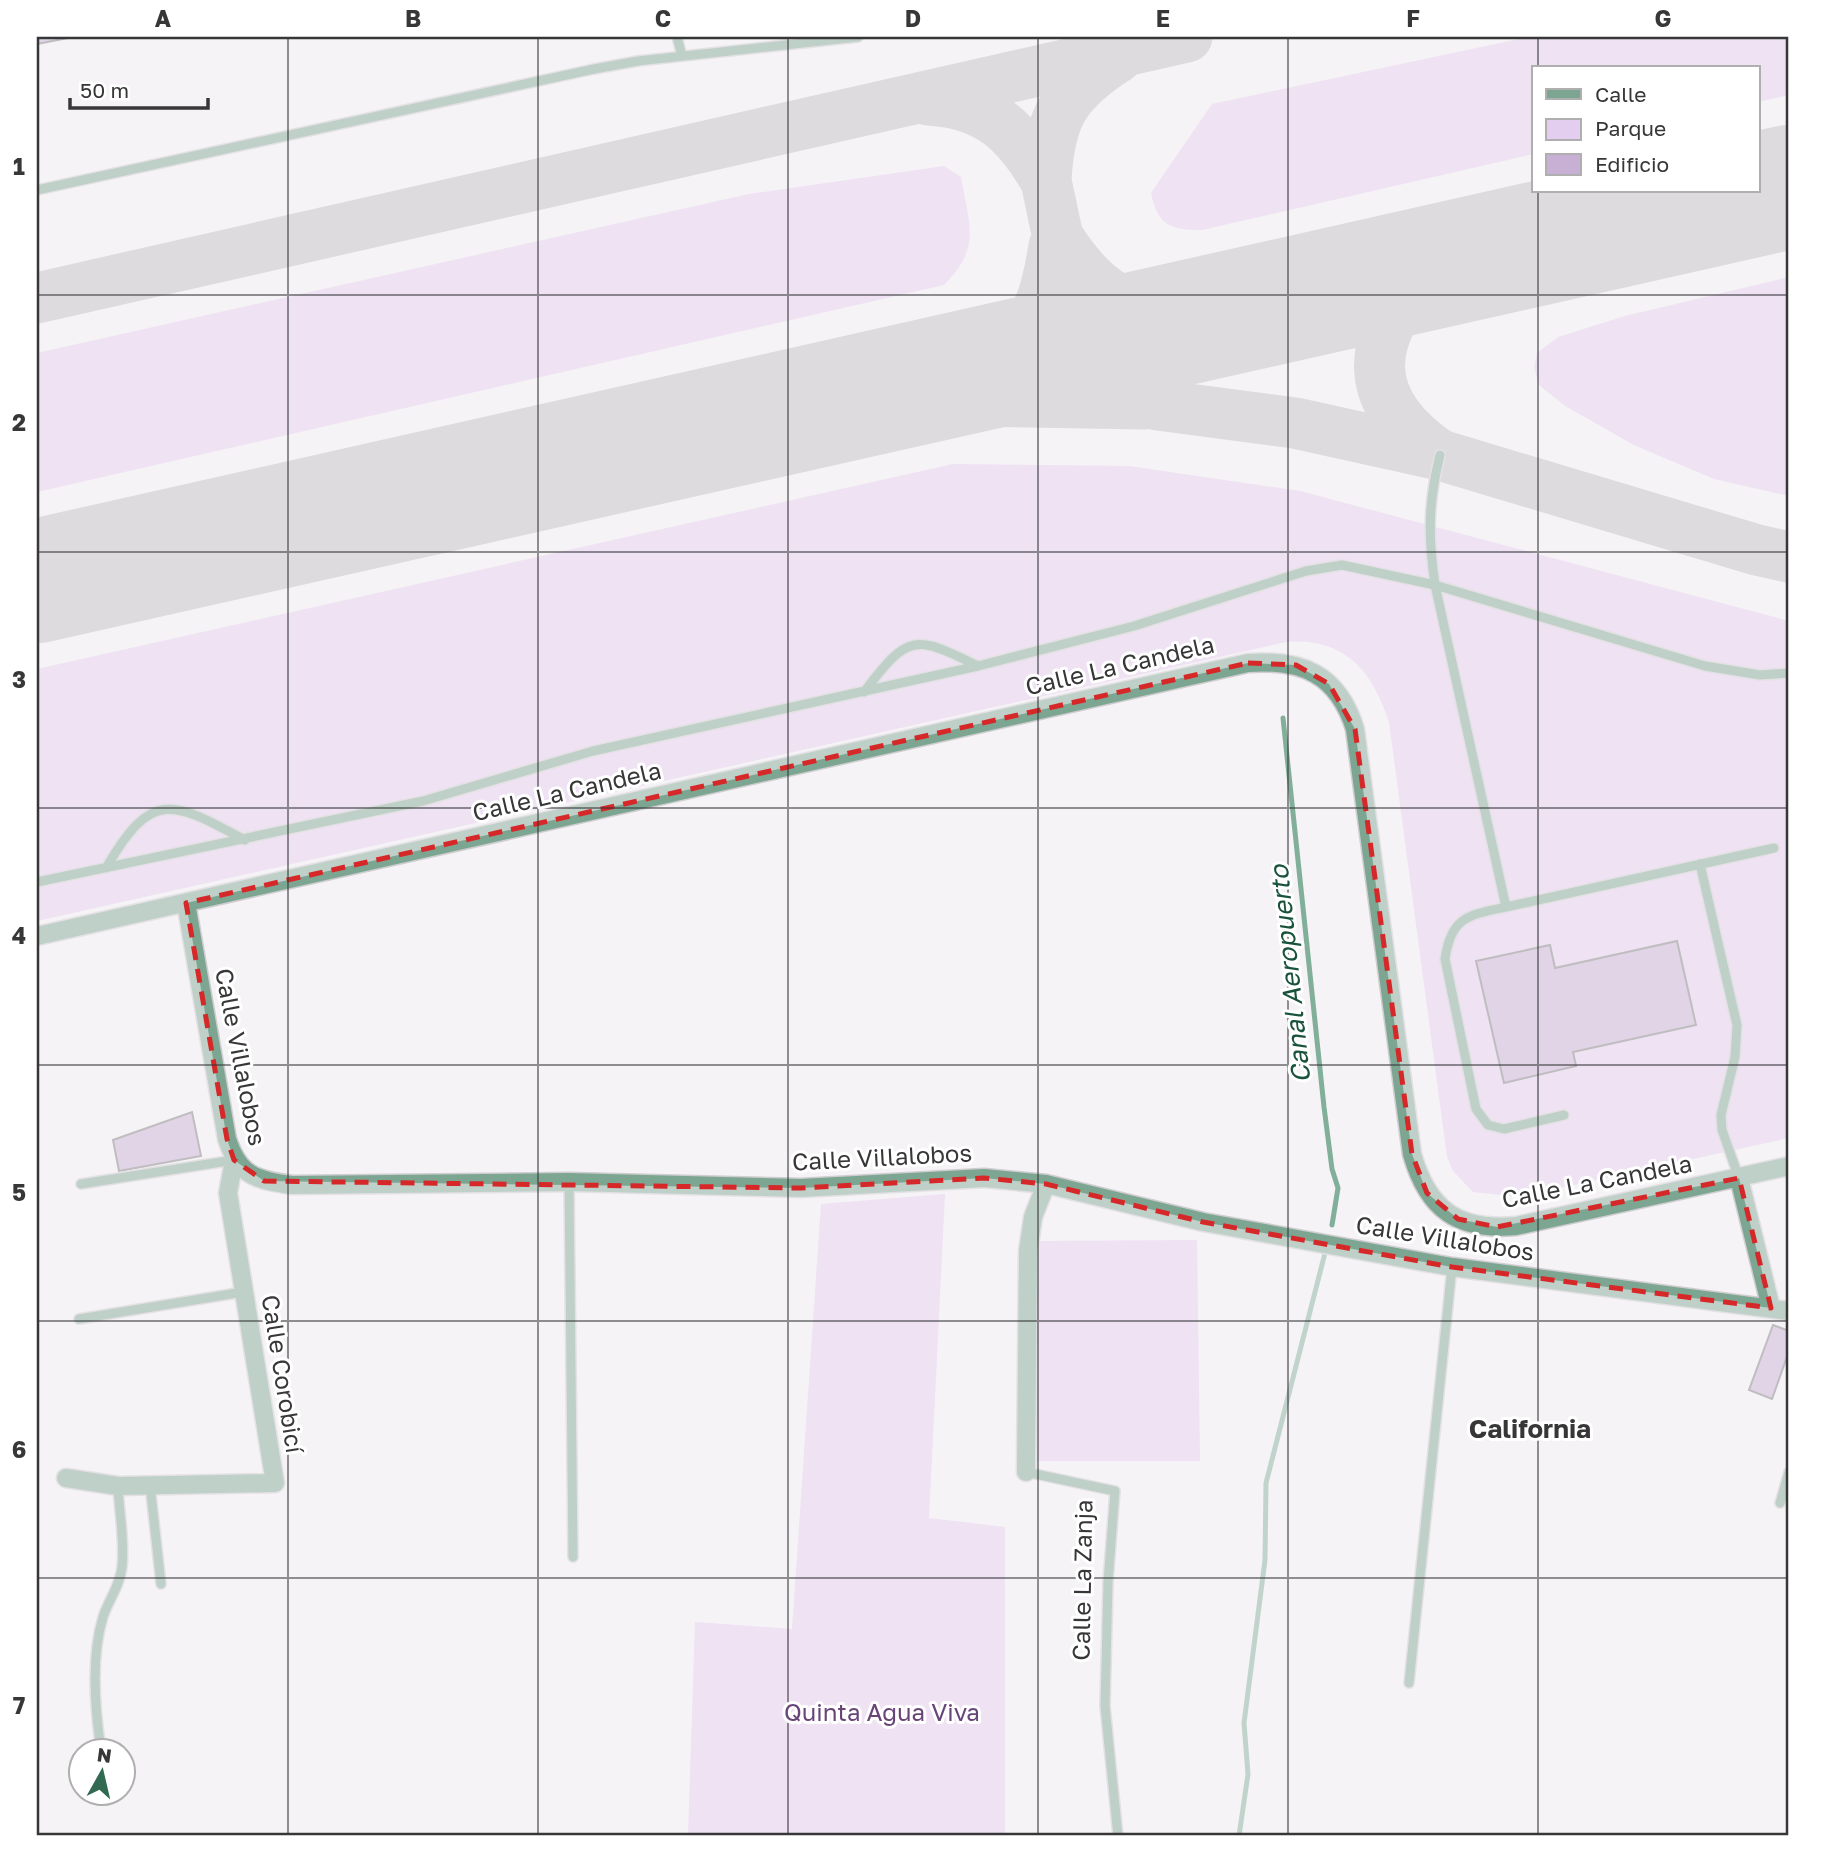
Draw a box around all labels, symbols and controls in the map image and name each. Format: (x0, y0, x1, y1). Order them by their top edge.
text: A (155, 4, 172, 32)
text: B (405, 4, 421, 32)
text: C (655, 4, 671, 32)
text: D (905, 4, 921, 32)
text: E (1156, 4, 1170, 32)
text: F (1406, 4, 1420, 32)
text: G (1655, 4, 1671, 32)
scale bar (70, 66, 208, 110)
legend (1532, 66, 1759, 192)
text: 50 m (80, 77, 129, 103)
text: Calle (1595, 81, 1647, 107)
text: Parque (1595, 115, 1666, 141)
text: Edificio (1595, 151, 1669, 177)
text: 1 (13, 152, 25, 180)
text: 2 (12, 408, 26, 436)
street label: Calle La Candela (1022, 629, 1217, 700)
text: 3 (12, 665, 26, 693)
street label: Calle La Candela (469, 755, 664, 826)
water label: Canal Aeropuerto (1262, 862, 1316, 1085)
text: 4 (12, 921, 26, 949)
street label: Calle Villalobos (210, 966, 273, 1148)
street label: Calle Villalobos (791, 1137, 973, 1176)
street label: Calle La Candela (1499, 1148, 1694, 1213)
text: 5 (12, 1178, 26, 1206)
street label: Calle Villalobos (1354, 1209, 1536, 1266)
street label: Calle Corobicí (257, 1293, 311, 1457)
district label: California (1469, 1413, 1591, 1444)
text: 6 (12, 1435, 26, 1463)
street label: Calle La Zanja (1066, 1499, 1097, 1661)
text: 7 (13, 1691, 25, 1719)
park label: Quinta Agua Viva (784, 1697, 980, 1726)
north arrow (66, 1736, 136, 1806)
text: N (96, 1742, 113, 1767)

